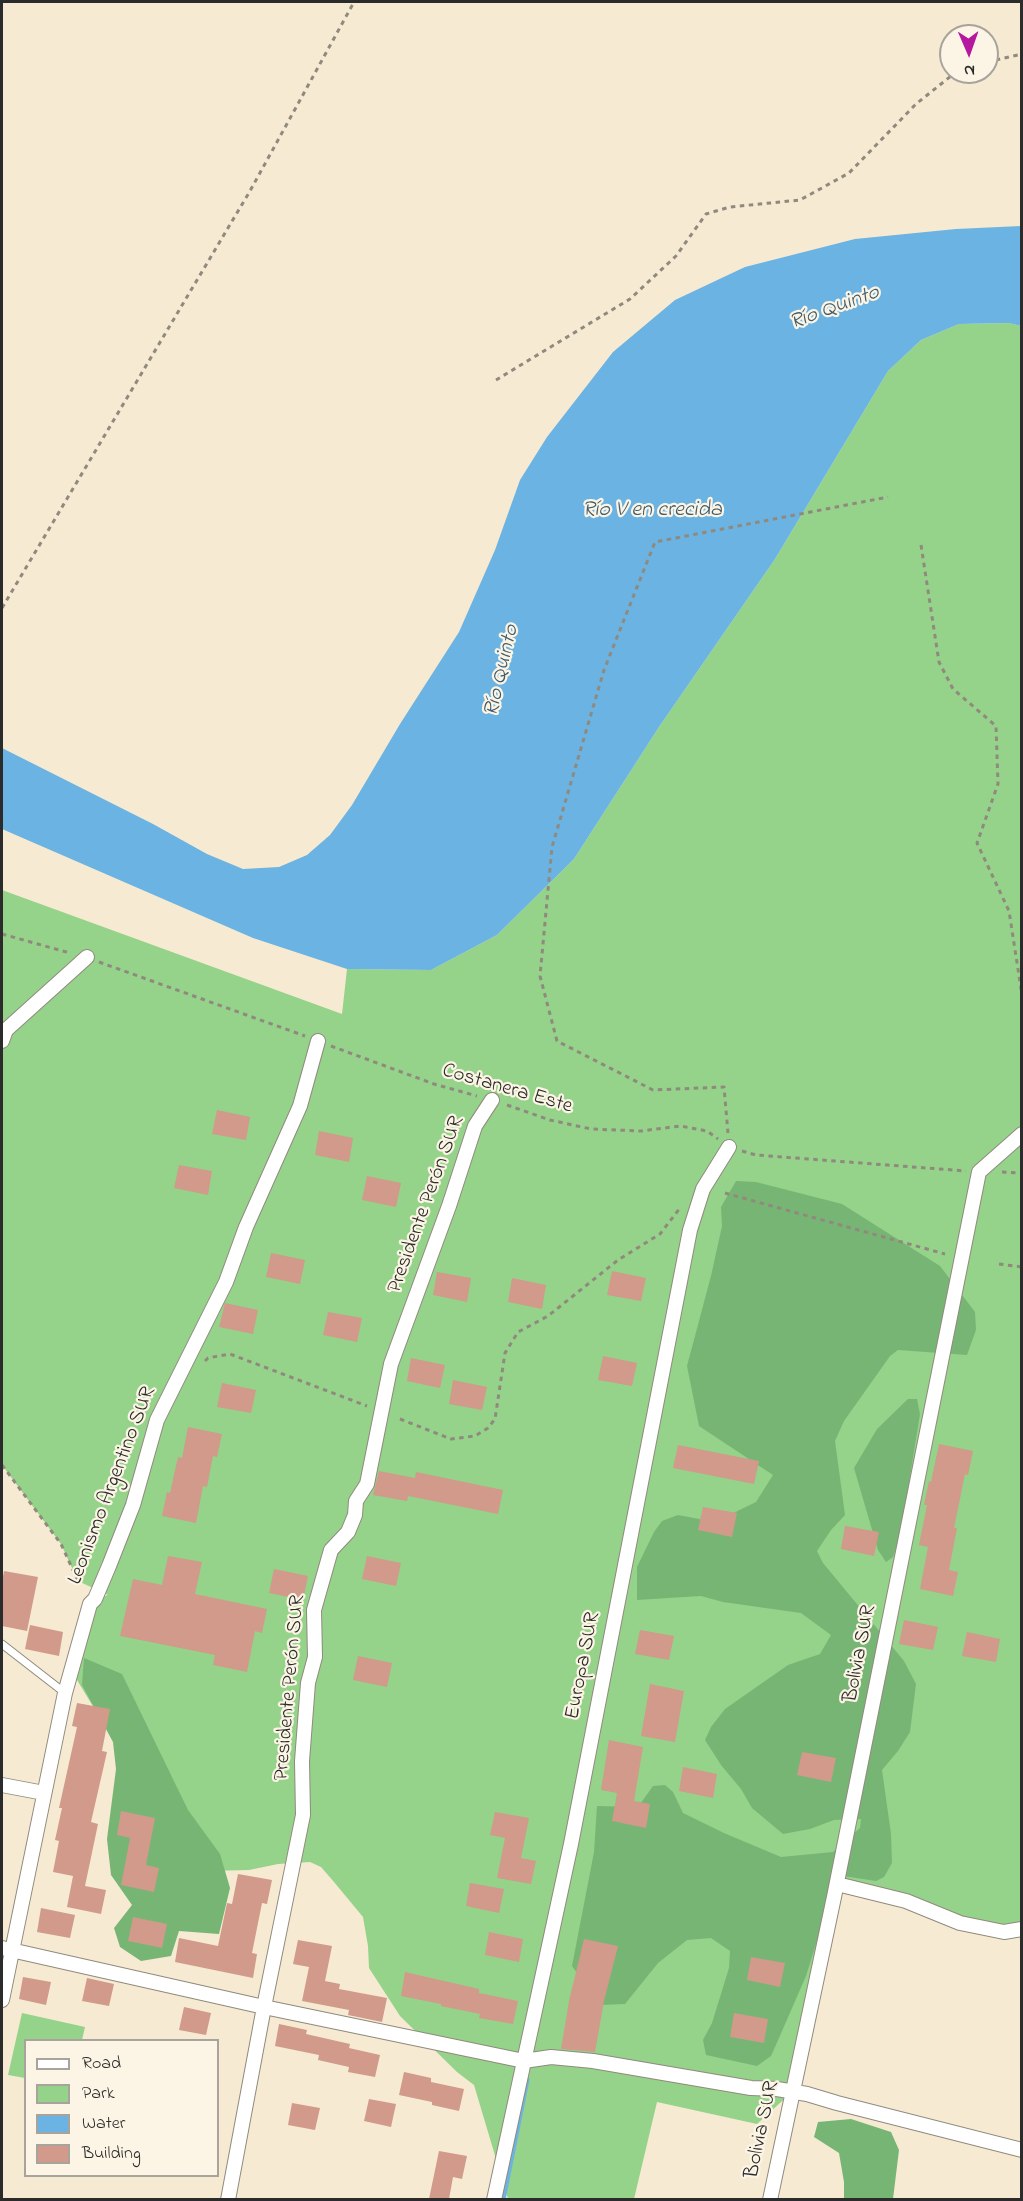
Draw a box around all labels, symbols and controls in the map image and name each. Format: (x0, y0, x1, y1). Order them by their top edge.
north arrow (939, 24, 999, 84)
text: N (964, 58, 975, 82)
water label: Río Quinto (787, 281, 883, 337)
water label: Río V en crecida (582, 498, 722, 524)
water label: Río Quinto (480, 623, 526, 719)
street label: Costanera Este (439, 1059, 575, 1121)
street label: Presidente Perón SUR (383, 1113, 471, 1297)
street label: Leonismo Argentino SUR (64, 1384, 162, 1588)
street label: Presidente Perón SUR (270, 1594, 312, 1782)
street label: Bolivia SUR (839, 1603, 883, 1705)
street label: Europa SUR (561, 1610, 607, 1722)
legend (24, 2039, 219, 2177)
text: Road (82, 2051, 121, 2077)
street label: Bolivia SUR (740, 2079, 786, 2181)
text: Park (82, 2081, 115, 2107)
text: Water (82, 2111, 125, 2137)
text: Building (82, 2141, 141, 2167)

